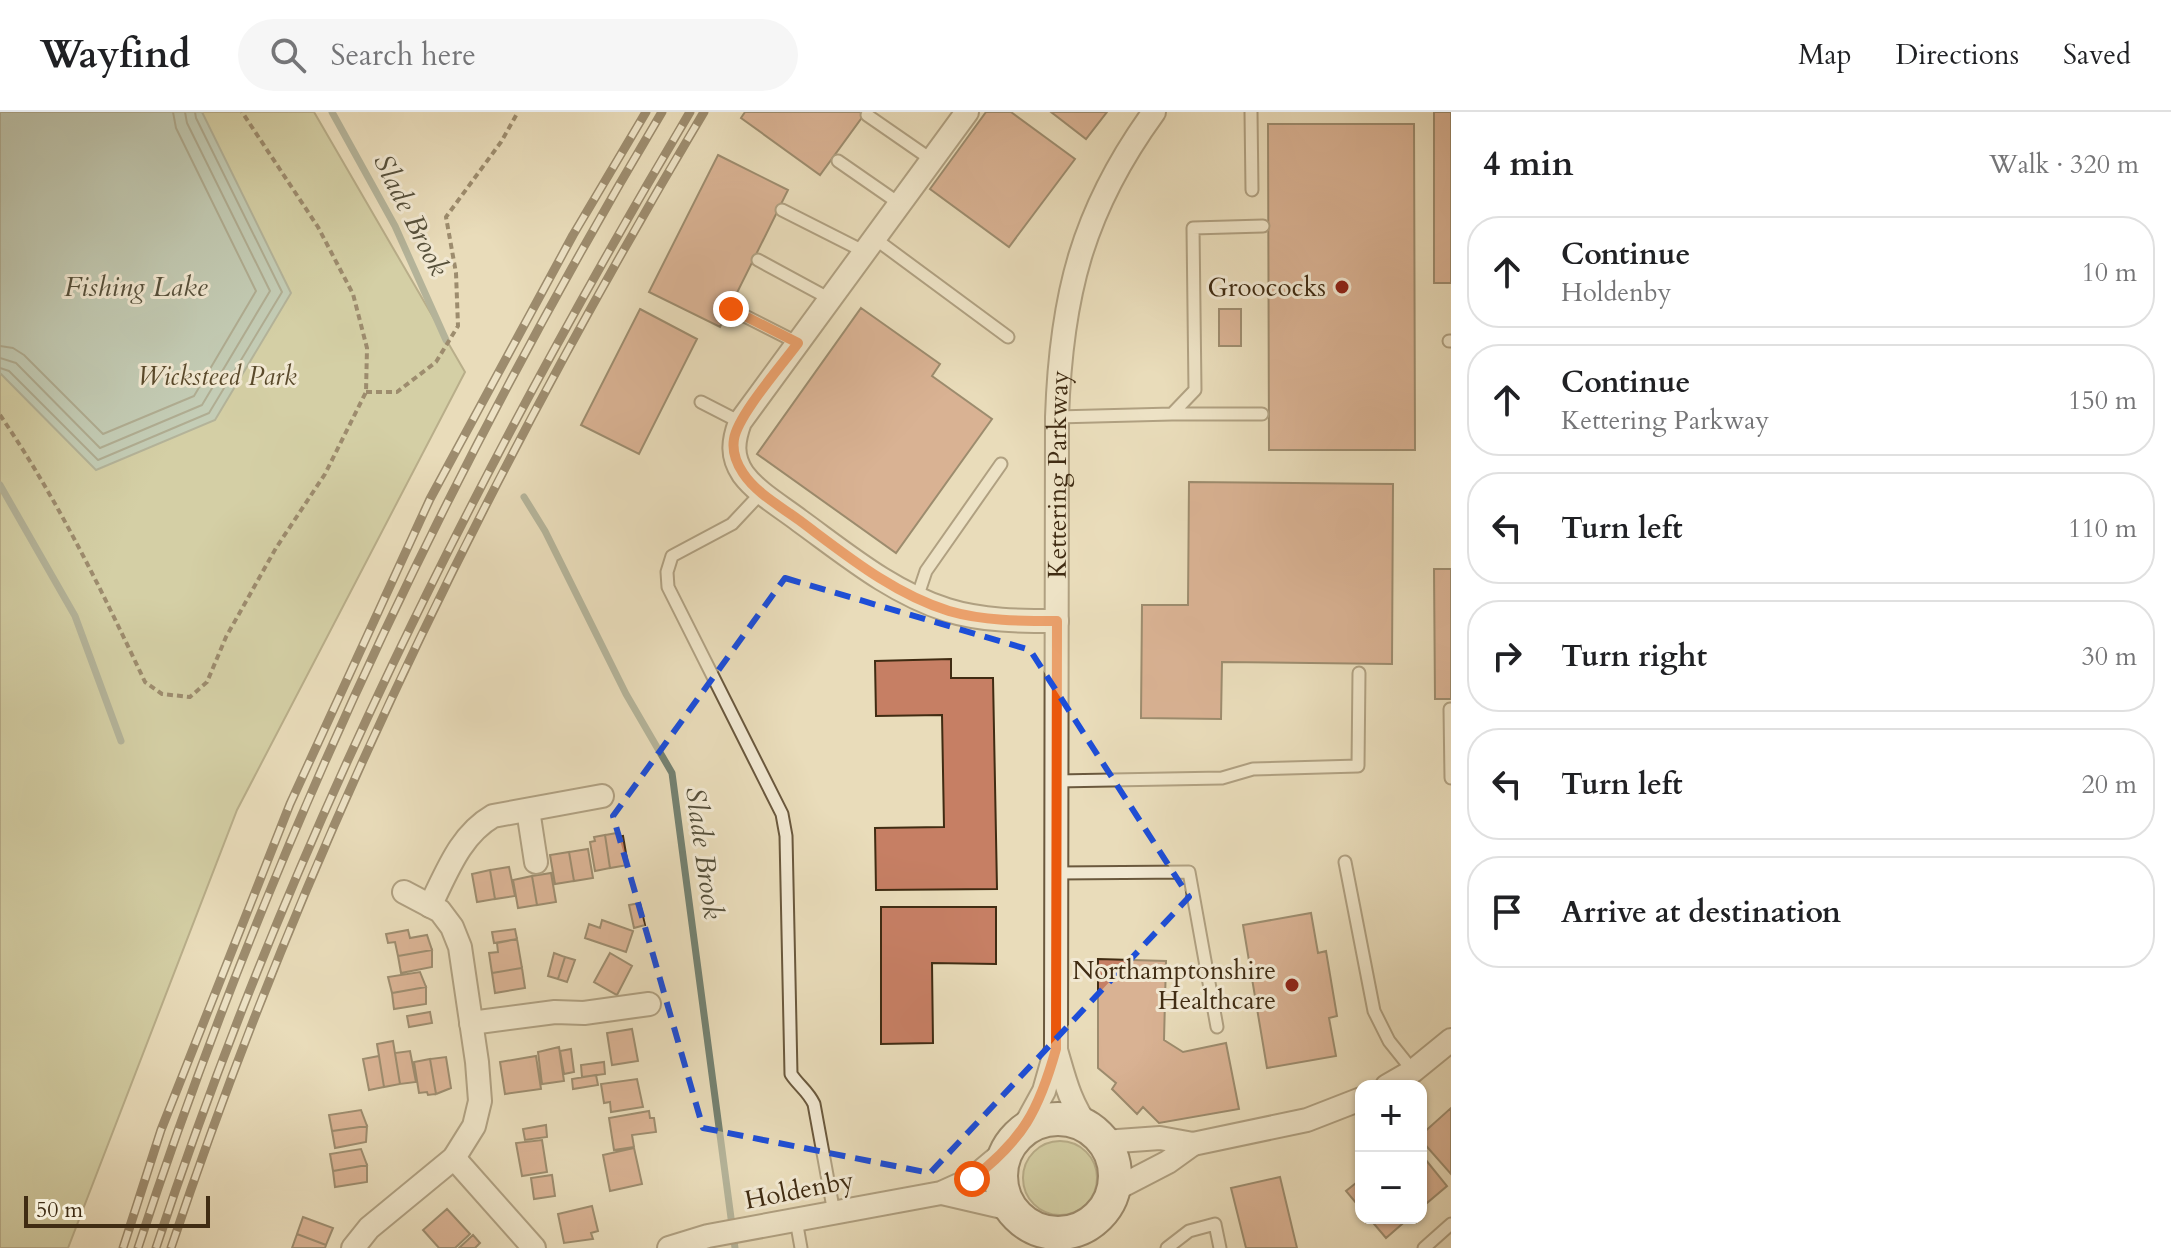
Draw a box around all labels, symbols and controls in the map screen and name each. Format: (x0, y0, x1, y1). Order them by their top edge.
search box (238, 19, 798, 91)
text: Wayfind (40, 29, 190, 81)
icon: search (266, 33, 310, 77)
text: Search here (330, 35, 476, 76)
text: Map (1798, 36, 1852, 74)
text: Directions (1896, 36, 2019, 74)
text: Saved (2063, 36, 2131, 74)
text: 4 min (1483, 141, 1574, 187)
water label: Slade Brook (364, 147, 458, 283)
text: Walk · 320 m (1989, 147, 2139, 182)
text: Continue (1561, 234, 1690, 275)
icon: ahead (1485, 250, 1529, 294)
text: 10 m (2081, 255, 2137, 290)
water label: Fishing Lake (64, 268, 208, 306)
place label: Groococks (1207, 270, 1326, 305)
text: Holdenby (1561, 275, 1672, 310)
marker: Groococks (1333, 278, 1351, 296)
route end (713, 291, 749, 327)
park label: Wicksteed Park (137, 359, 297, 394)
text: Continue (1561, 362, 1690, 403)
street label: Kettering Parkway (1039, 369, 1077, 579)
icon: ahead (1485, 378, 1529, 422)
text: 150 m (2068, 383, 2137, 418)
text: Kettering Parkway (1561, 403, 1769, 438)
icon: left (1485, 506, 1529, 550)
text: Turn left (1561, 508, 1683, 549)
text: 110 m (2068, 511, 2137, 546)
icon: right (1485, 634, 1529, 678)
text: Turn right (1561, 636, 1707, 677)
text: 30 m (2081, 639, 2137, 674)
icon: left (1485, 762, 1529, 806)
text: Turn left (1561, 764, 1683, 805)
text: 20 m (2081, 767, 2137, 802)
water label: Slade Brook (676, 785, 732, 921)
icon: arrive (1485, 890, 1529, 934)
text: Arrive at destination (1561, 892, 1841, 933)
place label: Northamptonshire Healthcare (1072, 953, 1276, 1018)
marker: Northamptonshire Healthcare (1283, 976, 1301, 994)
map controls (1355, 1080, 1427, 1224)
button: + (1355, 1080, 1427, 1152)
button: − (1355, 1152, 1427, 1224)
route start (954, 1161, 990, 1197)
street label: Holdenby (741, 1162, 857, 1218)
scale bar (24, 1192, 210, 1228)
text: 50 m (36, 1195, 83, 1225)

